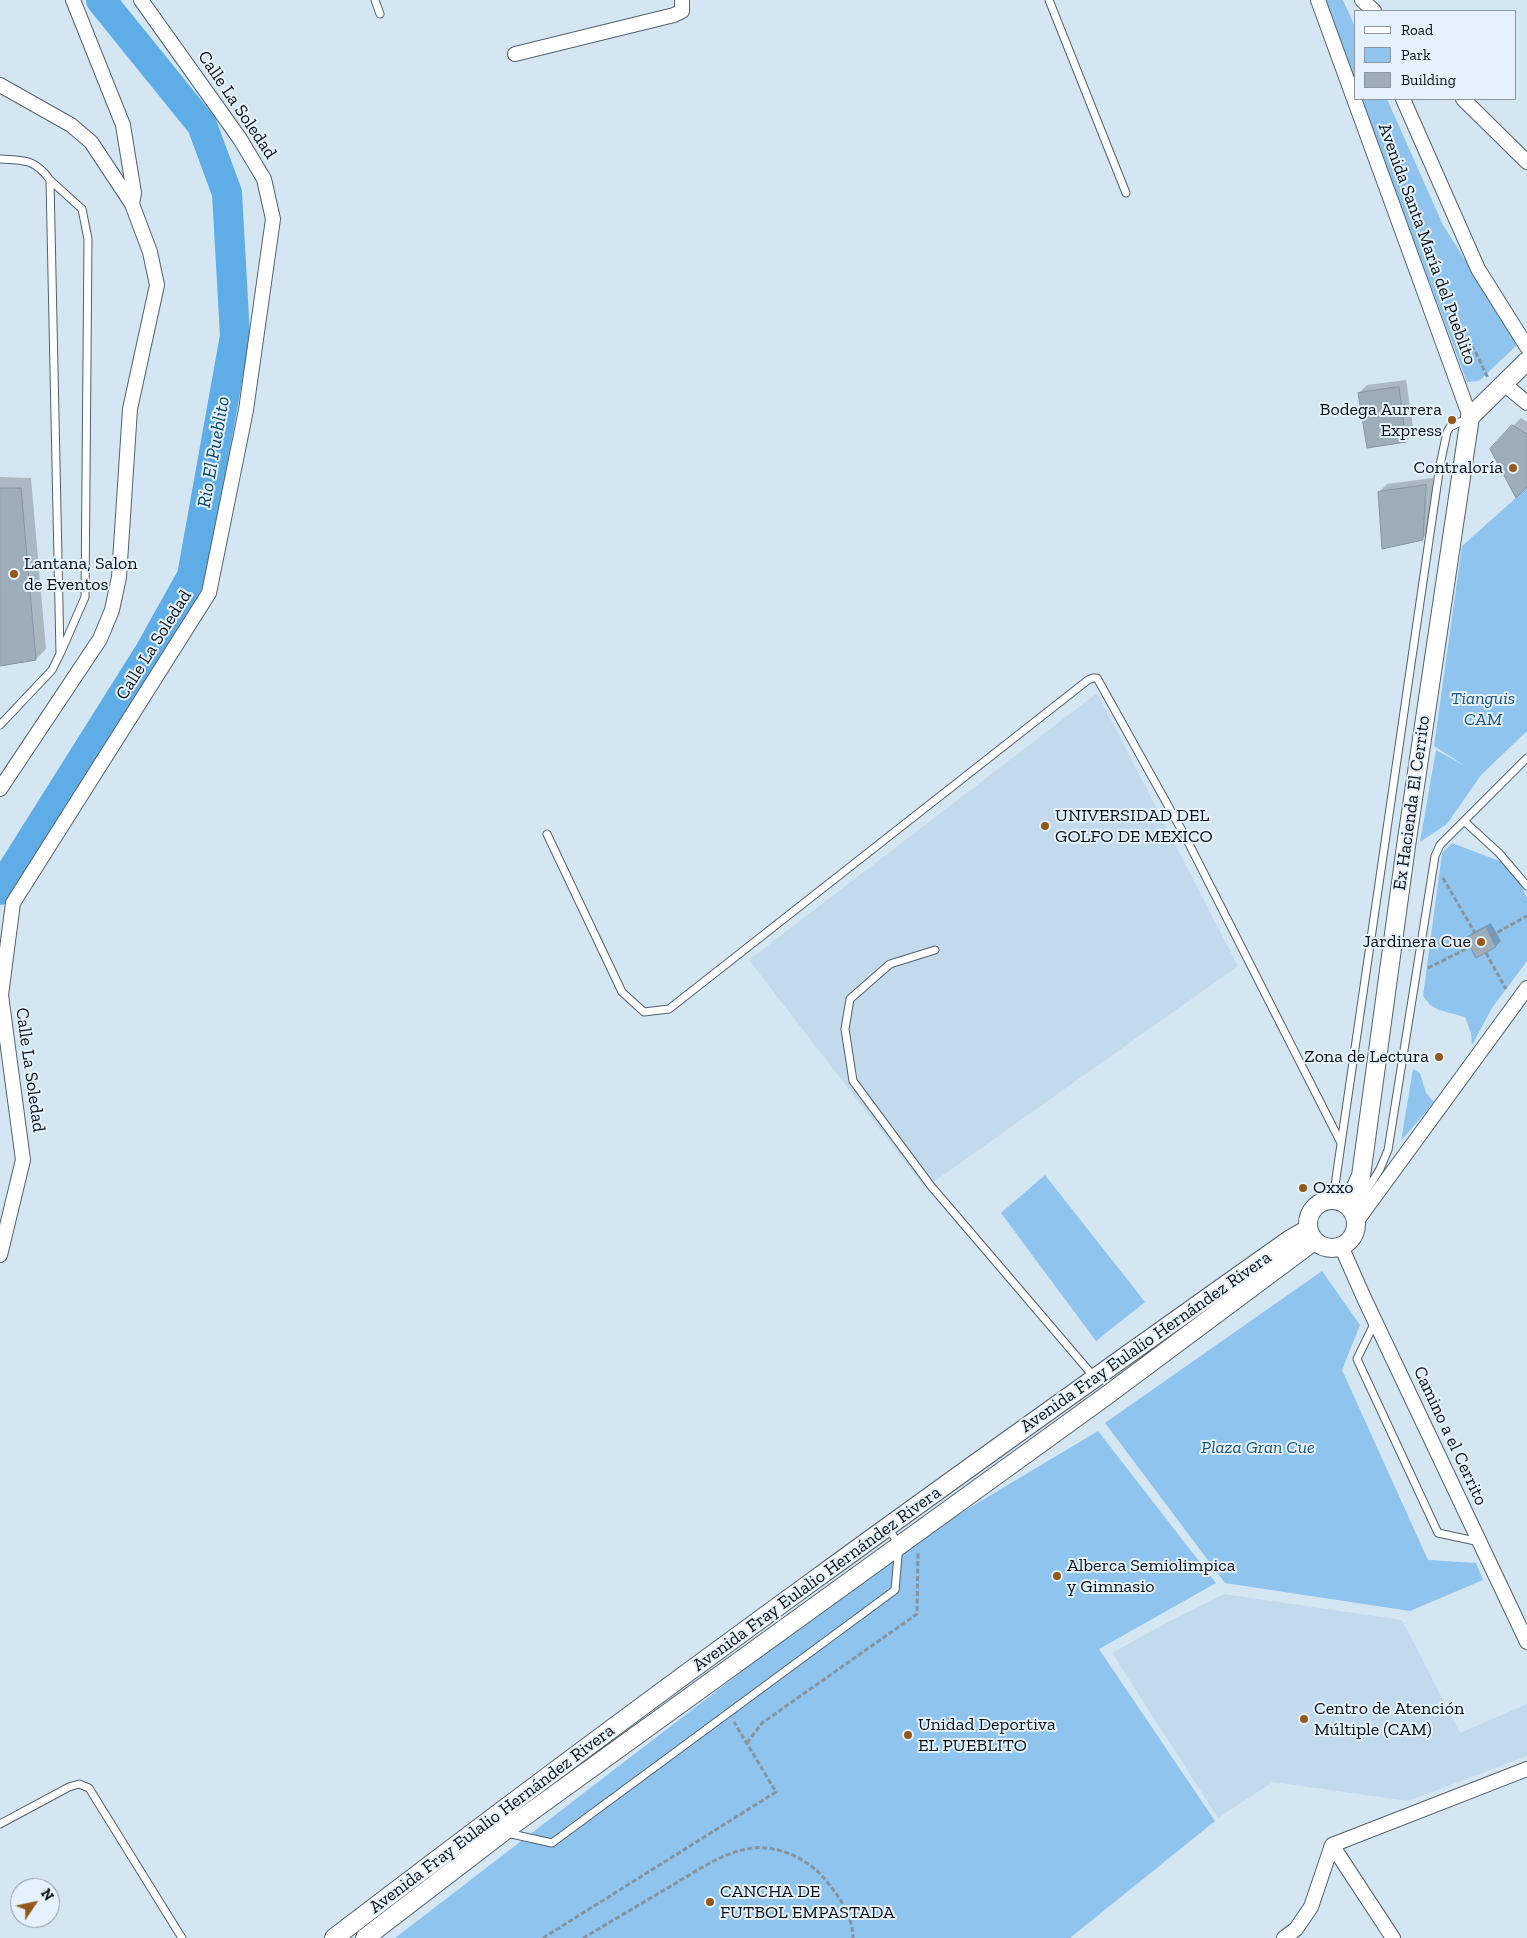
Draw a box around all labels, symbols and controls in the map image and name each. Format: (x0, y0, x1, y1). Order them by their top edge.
legend (1354, 10, 1517, 100)
text: Road (1401, 21, 1433, 39)
text: Park (1401, 46, 1431, 64)
street label: Calle La Soledad (193, 47, 281, 163)
text: Building (1401, 71, 1456, 89)
street label: Avenida Santa María del Pueblito (1373, 120, 1481, 368)
water label: Rio El Pueblito (193, 395, 235, 509)
place label: Bodega Aurrera Express (1320, 399, 1442, 442)
marker: Bodega Aurrera Express (1446, 414, 1458, 426)
place label: Contraloría (1414, 457, 1503, 479)
marker: Contraloría (1507, 462, 1519, 474)
place label: Lantana, Salon de Eventos (24, 553, 138, 596)
marker: Lantana, Salon de Eventos (8, 568, 20, 580)
street label: Calle La Soledad (112, 586, 196, 704)
park label: Tianguis CAM (1451, 688, 1515, 731)
street label: Ex Hacienda El Cerrito (1389, 714, 1435, 892)
place label: UNIVERSIDAD DEL GOLFO DE MEXICO (1055, 805, 1213, 848)
marker: UNIVERSIDAD DEL GOLFO DE MEXICO (1039, 820, 1051, 832)
place label: Jardinera Cue (1363, 931, 1471, 953)
marker: Jardinera Cue (1475, 936, 1487, 948)
street label: Calle La Soledad (11, 1006, 49, 1134)
place label: Zona de Lectura (1304, 1046, 1429, 1068)
marker: Zona de Lectura (1433, 1051, 1445, 1063)
place label: Oxxo (1313, 1177, 1353, 1199)
marker: Oxxo (1297, 1182, 1309, 1194)
street label: Avenida Fray Eulalio Hernández Rivera (1016, 1247, 1276, 1437)
street label: Camino a el Cerrito (1408, 1363, 1492, 1509)
park label: Plaza Gran Cue (1201, 1437, 1315, 1459)
street label: Avenida Fray Eulalio Hernández Rivera (689, 1482, 945, 1676)
place label: Alberca Semiolimpica y Gimnasio (1067, 1555, 1235, 1598)
marker: Alberca Semiolimpica y Gimnasio (1051, 1570, 1063, 1582)
place label: Centro de Atención Múltiple (CAM) (1314, 1698, 1464, 1740)
marker: Centro de Atención Múltiple (CAM) (1298, 1713, 1310, 1725)
place label: Unidad Deportiva EL PUEBLITO (918, 1714, 1056, 1756)
street label: Avenida Fray Eulalio Hernández Rivera (365, 1720, 619, 1918)
marker: Unidad Deportiva EL PUEBLITO (902, 1729, 914, 1741)
north arrow (10, 1878, 60, 1928)
place label: CANCHA DE FUTBOL EMPASTADA (720, 1881, 895, 1924)
text: N (37, 1886, 57, 1904)
marker: CANCHA DE FUTBOL EMPASTADA (704, 1896, 716, 1908)

